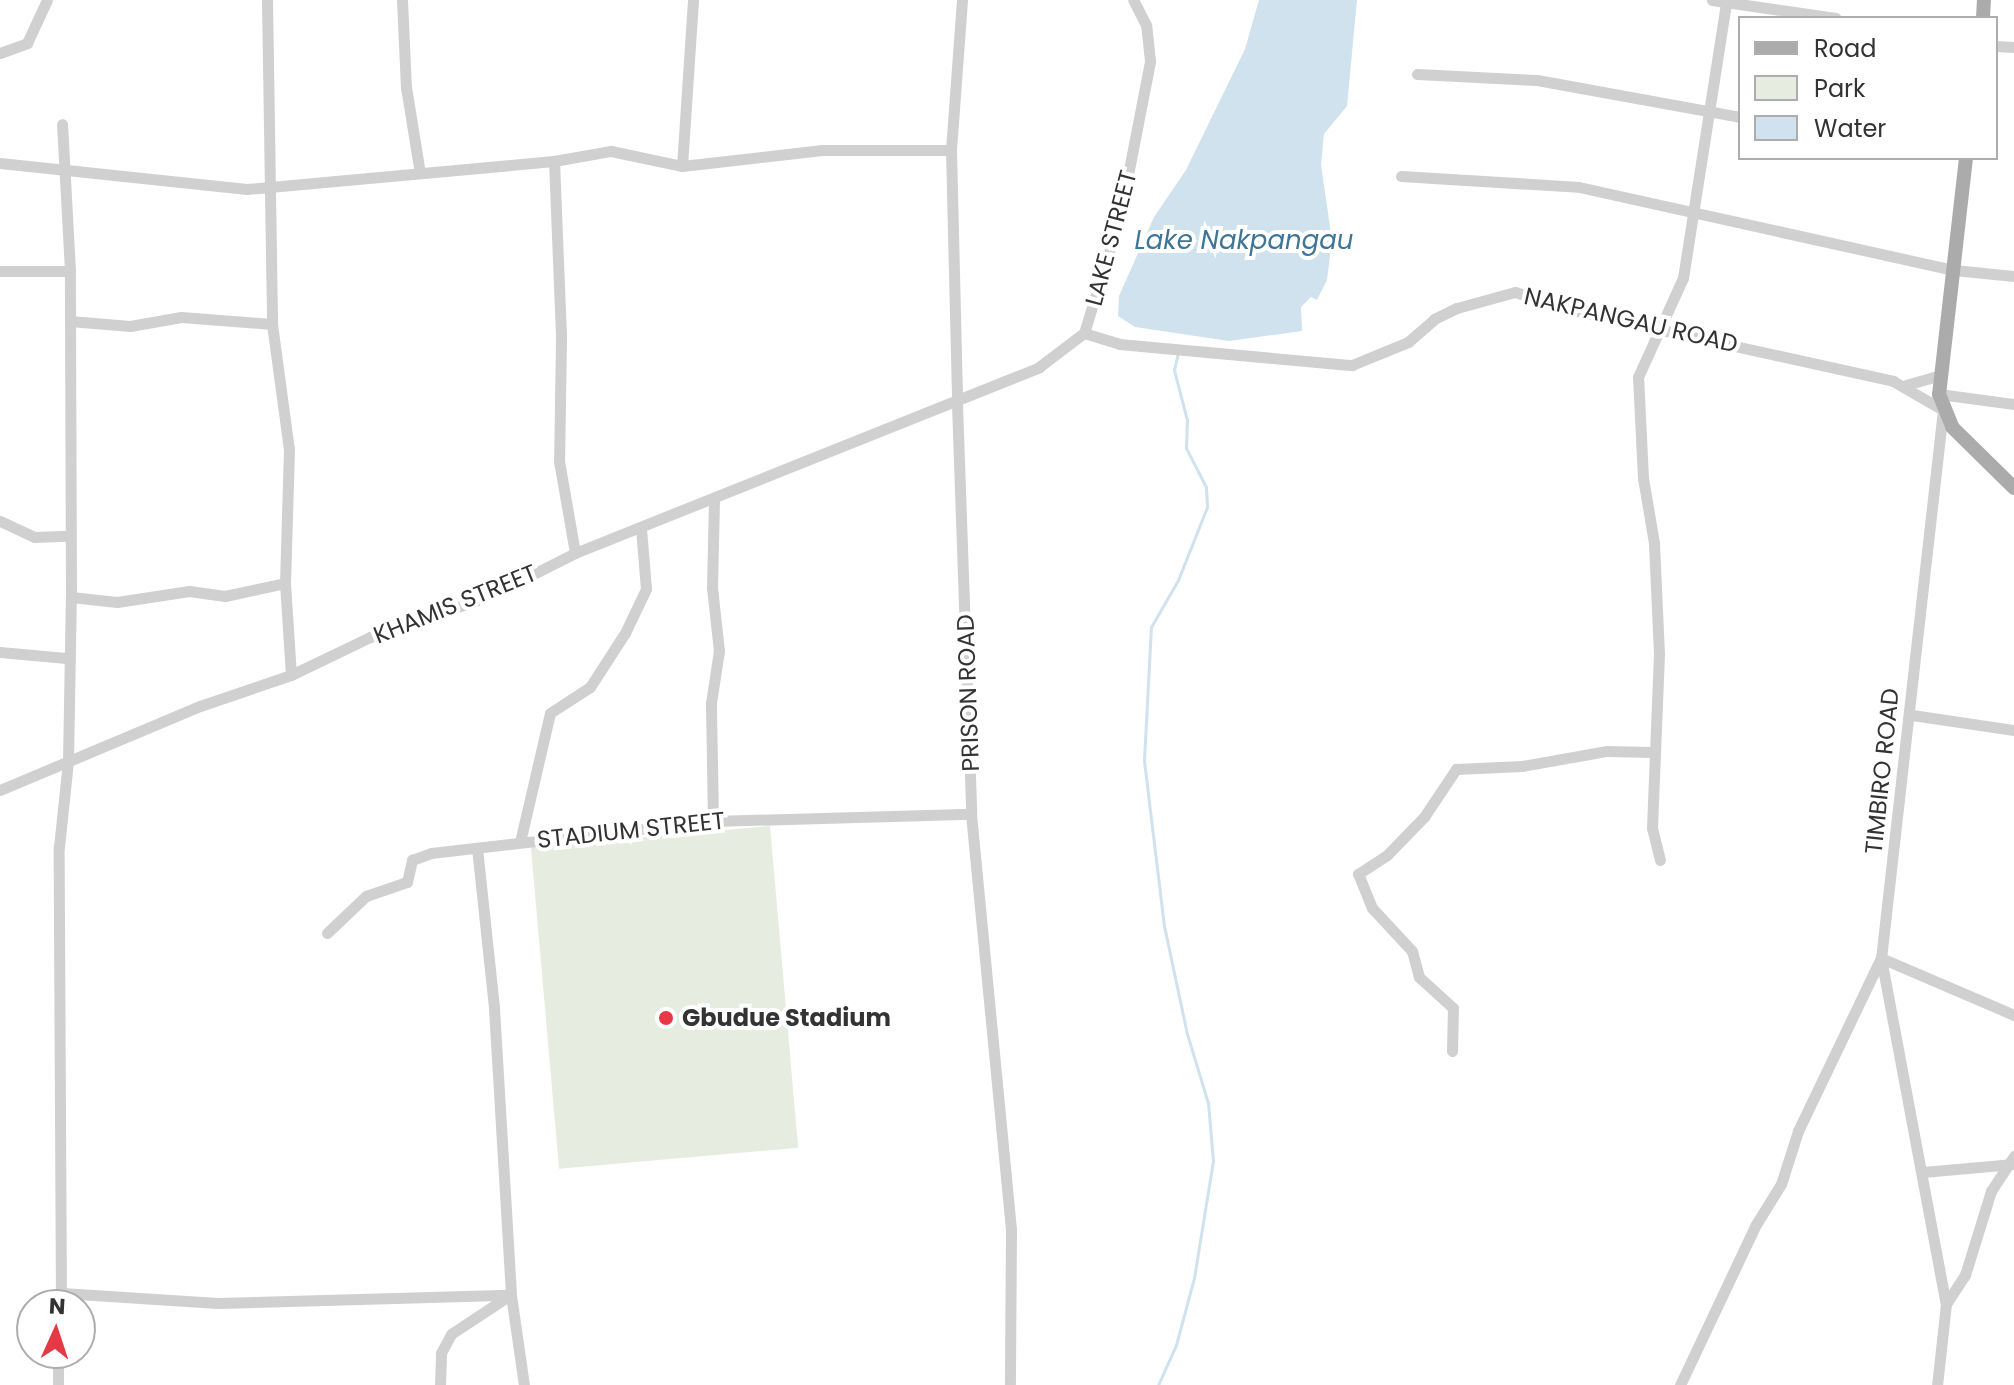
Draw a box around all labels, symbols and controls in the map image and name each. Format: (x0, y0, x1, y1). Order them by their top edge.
legend (1738, 16, 1998, 160)
text: Road (1814, 32, 1876, 65)
text: Park (1814, 72, 1865, 105)
text: Water (1814, 112, 1886, 145)
street label: LAKE STREET (1079, 167, 1143, 309)
water label: Lake Nakpangau (1135, 225, 1353, 257)
street label: NAKPANGAU ROAD (1521, 281, 1741, 359)
street label: KHAMIS STREET (369, 558, 541, 650)
street label: PRISON ROAD (951, 614, 985, 772)
street label: TIMBIRO ROAD (1859, 687, 1905, 855)
street label: STADIUM STREET (536, 806, 726, 854)
place label: Gbudue Stadium (682, 1004, 891, 1032)
marker: Gbudue Stadium (657, 1009, 675, 1027)
north arrow (16, 1289, 96, 1369)
text: N (48, 1291, 66, 1322)

